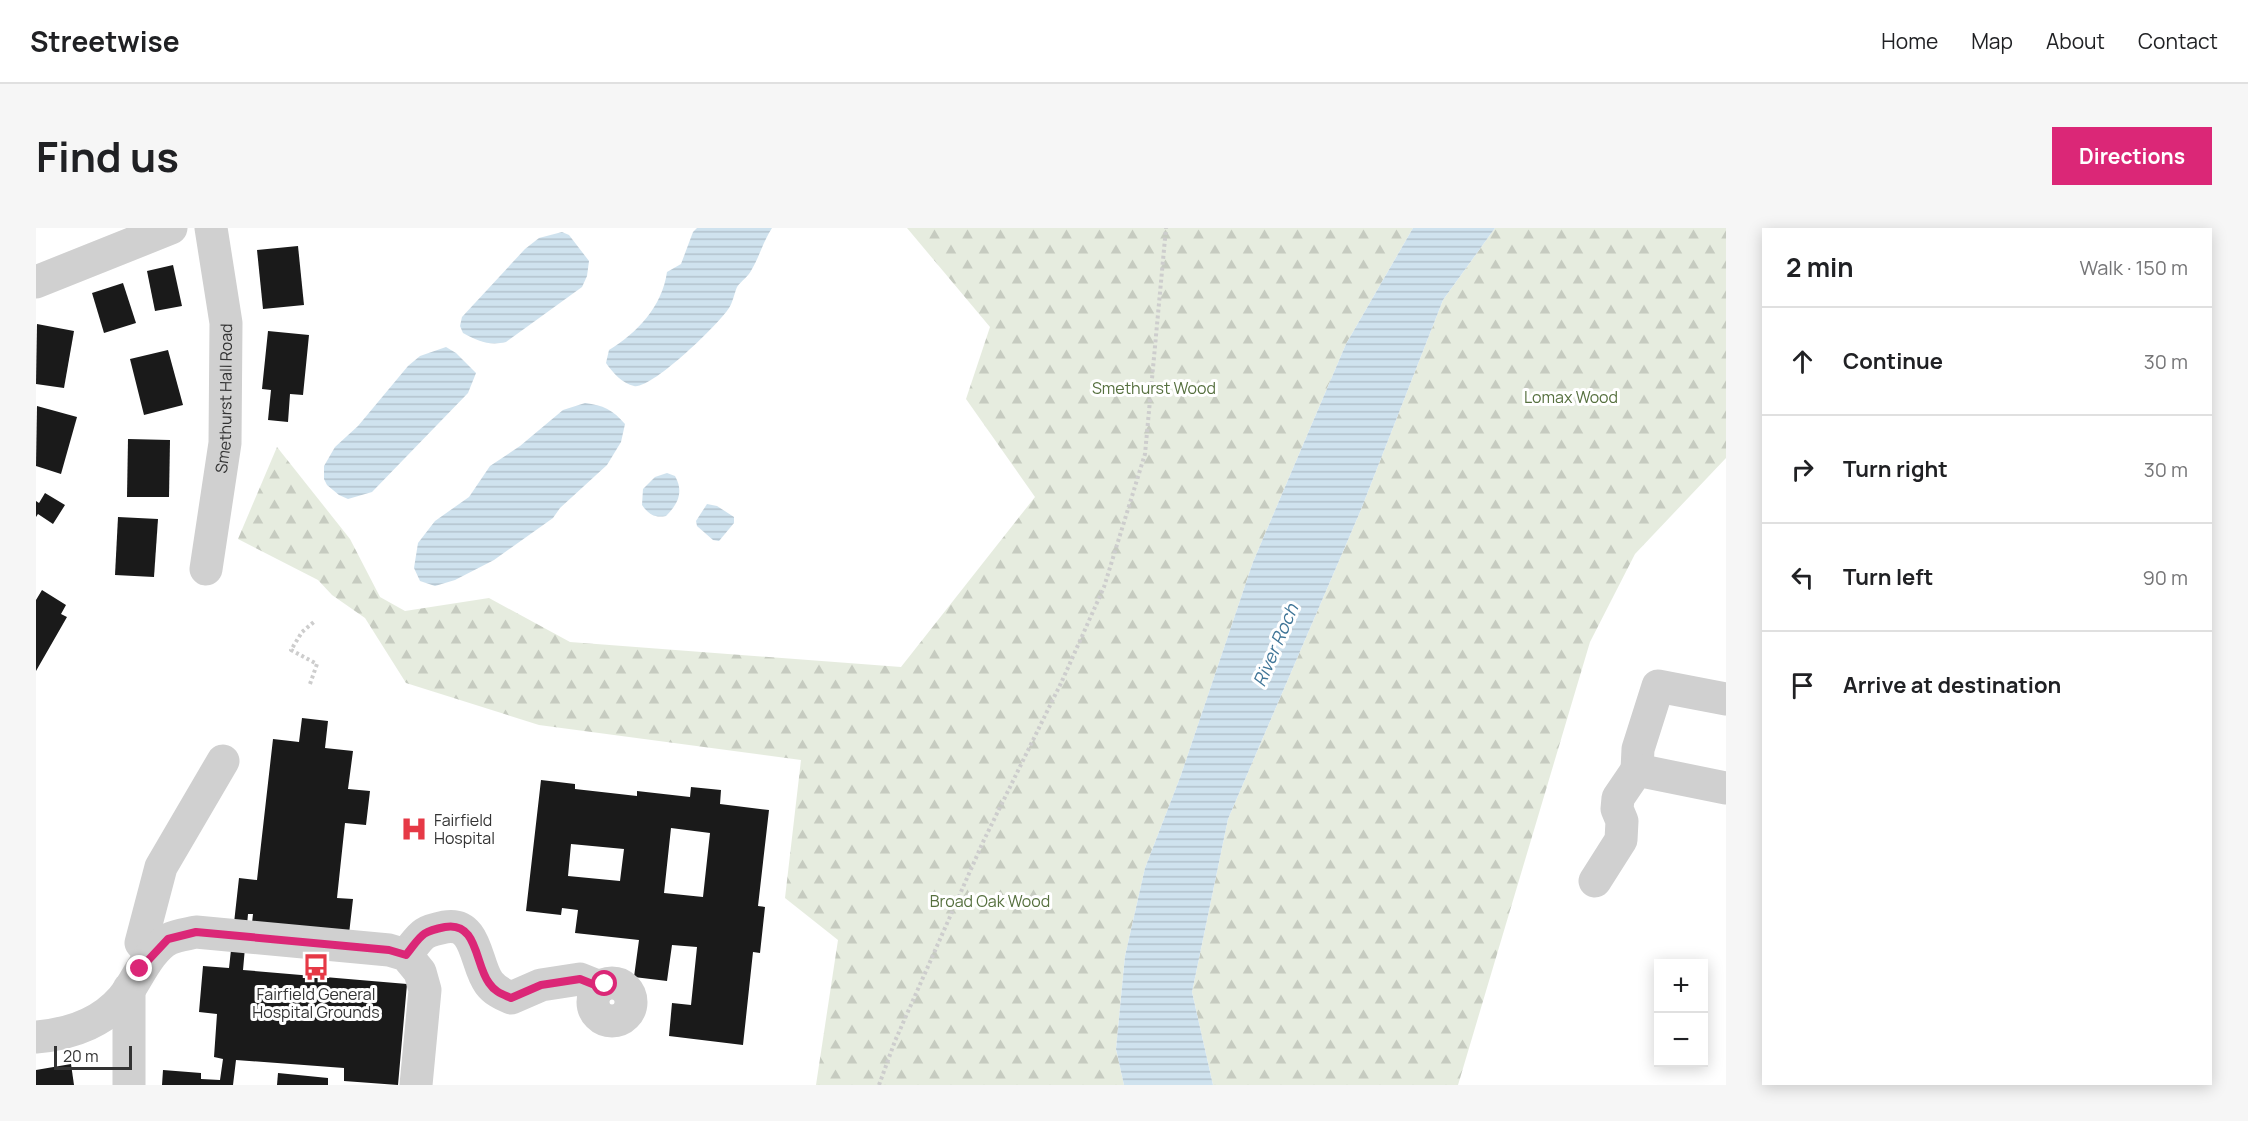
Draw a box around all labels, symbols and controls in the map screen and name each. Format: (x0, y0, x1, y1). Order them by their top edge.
text: Streetwise (30, 22, 180, 60)
text: Home (1881, 27, 1938, 55)
text: Map (1971, 27, 2013, 55)
text: About (2046, 27, 2105, 55)
text: Contact (2138, 27, 2218, 55)
text: Find us (36, 127, 179, 185)
button: Directions (2052, 127, 2212, 185)
text: 2 min (1786, 249, 1854, 285)
text: Walk · 150 m (2079, 254, 2188, 281)
street label: Smethurst Hall Road (210, 323, 237, 475)
icon: ahead (1786, 345, 1819, 378)
text: Continue (1843, 346, 1943, 376)
text: 30 m (2144, 348, 2188, 375)
park label: Smethurst Wood (1092, 377, 1216, 399)
park label: Lomax Wood (1524, 386, 1618, 408)
icon: right (1786, 453, 1819, 486)
text: Turn right (1843, 454, 1948, 484)
text: 30 m (2144, 456, 2188, 483)
icon: left (1786, 561, 1819, 594)
text: Turn left (1843, 562, 1933, 592)
text: 90 m (2142, 564, 2188, 591)
water label: River Roch (1247, 599, 1304, 690)
icon: arrive (1786, 669, 1819, 702)
text: Arrive at destination (1843, 670, 2061, 700)
place label: Fairfield Hospital (434, 809, 495, 849)
hospital icon: Fairfield Hospital (399, 814, 429, 844)
park label: Broad Oak Wood (930, 890, 1050, 912)
bus stop icon: Fairfield General Hospital Grounds (301, 952, 331, 982)
route end (126, 955, 152, 981)
map controls (1654, 959, 1708, 1067)
button: + (1654, 959, 1708, 1013)
route start (591, 970, 617, 996)
place label: Fairfield General Hospital Grounds (252, 983, 380, 1023)
button: − (1654, 1013, 1708, 1067)
scale bar (54, 1043, 132, 1070)
text: 20 m (63, 1045, 99, 1067)

